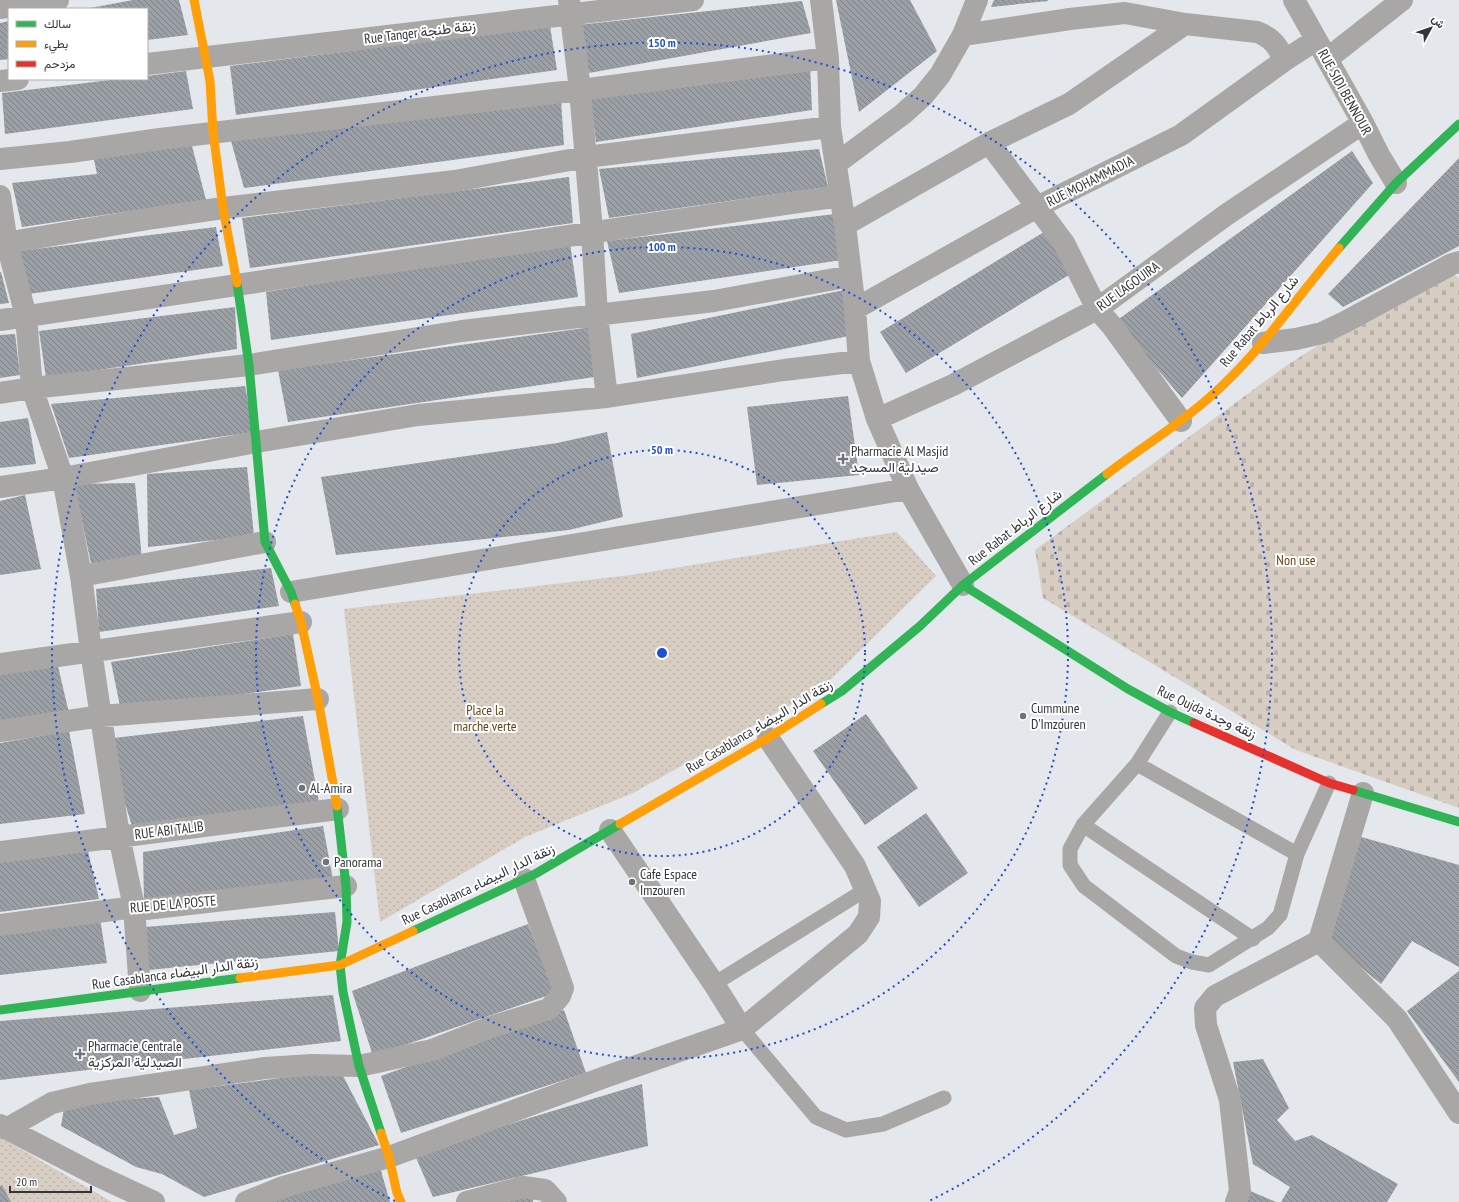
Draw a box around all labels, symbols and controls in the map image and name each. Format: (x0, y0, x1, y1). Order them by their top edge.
legend (8, 8, 148, 80)
north arrow (1411, 8, 1451, 48)
text: ش (1429, 12, 1448, 31)
text: سالك (44, 16, 71, 31)
street label: Rue Tanger زنقة طنجة (363, 16, 477, 48)
text: 150 m (648, 35, 676, 50)
text: بطيء (44, 36, 68, 54)
street label: RUE SIDI BENNOUR (1314, 46, 1376, 138)
text: مزدحم (44, 56, 75, 72)
street label: RUE MOHAMMADIA (1043, 151, 1137, 211)
text: 100 m (648, 239, 676, 254)
street label: RUE LAGOUIRA (1093, 257, 1163, 315)
street label: Rue Rabat شارع الرباط (1215, 272, 1304, 372)
text: 50 m (651, 442, 673, 457)
place label: Pharmacie Al Masjid صيدلية المسجد (851, 442, 948, 476)
marker: Pharmacie Al Masjid صيدلية المسجد (838, 454, 848, 464)
street label: Rue Rabat شارع الرباط (965, 485, 1067, 571)
park label: Non use (1276, 551, 1316, 569)
centre of rings (655, 646, 669, 660)
street label: Rue Casablanca زنقة الدار البيضاء (682, 675, 836, 777)
street label: Rue Oujda زنقة وجدة (1154, 681, 1260, 743)
place label: Cummune D'Imzouren (1031, 699, 1086, 733)
park label: Place la marche verte (453, 701, 517, 735)
marker: Cummune D'Imzouren (1018, 711, 1028, 721)
place label: Al-Amira (310, 779, 352, 797)
marker: Al-Amira (297, 783, 307, 793)
street label: RUE ABI TALIB (133, 817, 205, 843)
street label: Rue Casablanca زنقة الدار البيضاء (399, 839, 557, 929)
place label: Panorama (334, 853, 382, 871)
marker: Panorama (321, 857, 331, 867)
place label: Cafe Espace Imzouren (640, 865, 697, 899)
marker: Cafe Espace Imzouren (627, 877, 637, 887)
street label: RUE DE LA POSTE (129, 891, 217, 917)
street label: Rue Casablanca زنقة الدار البيضاء (91, 952, 259, 994)
place label: Pharmacie Centrale الصيدلية المركزية (88, 1037, 182, 1071)
marker: Pharmacie Centrale الصيدلية المركزية (75, 1049, 85, 1059)
scale bar (10, 1168, 91, 1194)
text: 20 m (16, 1174, 37, 1189)

